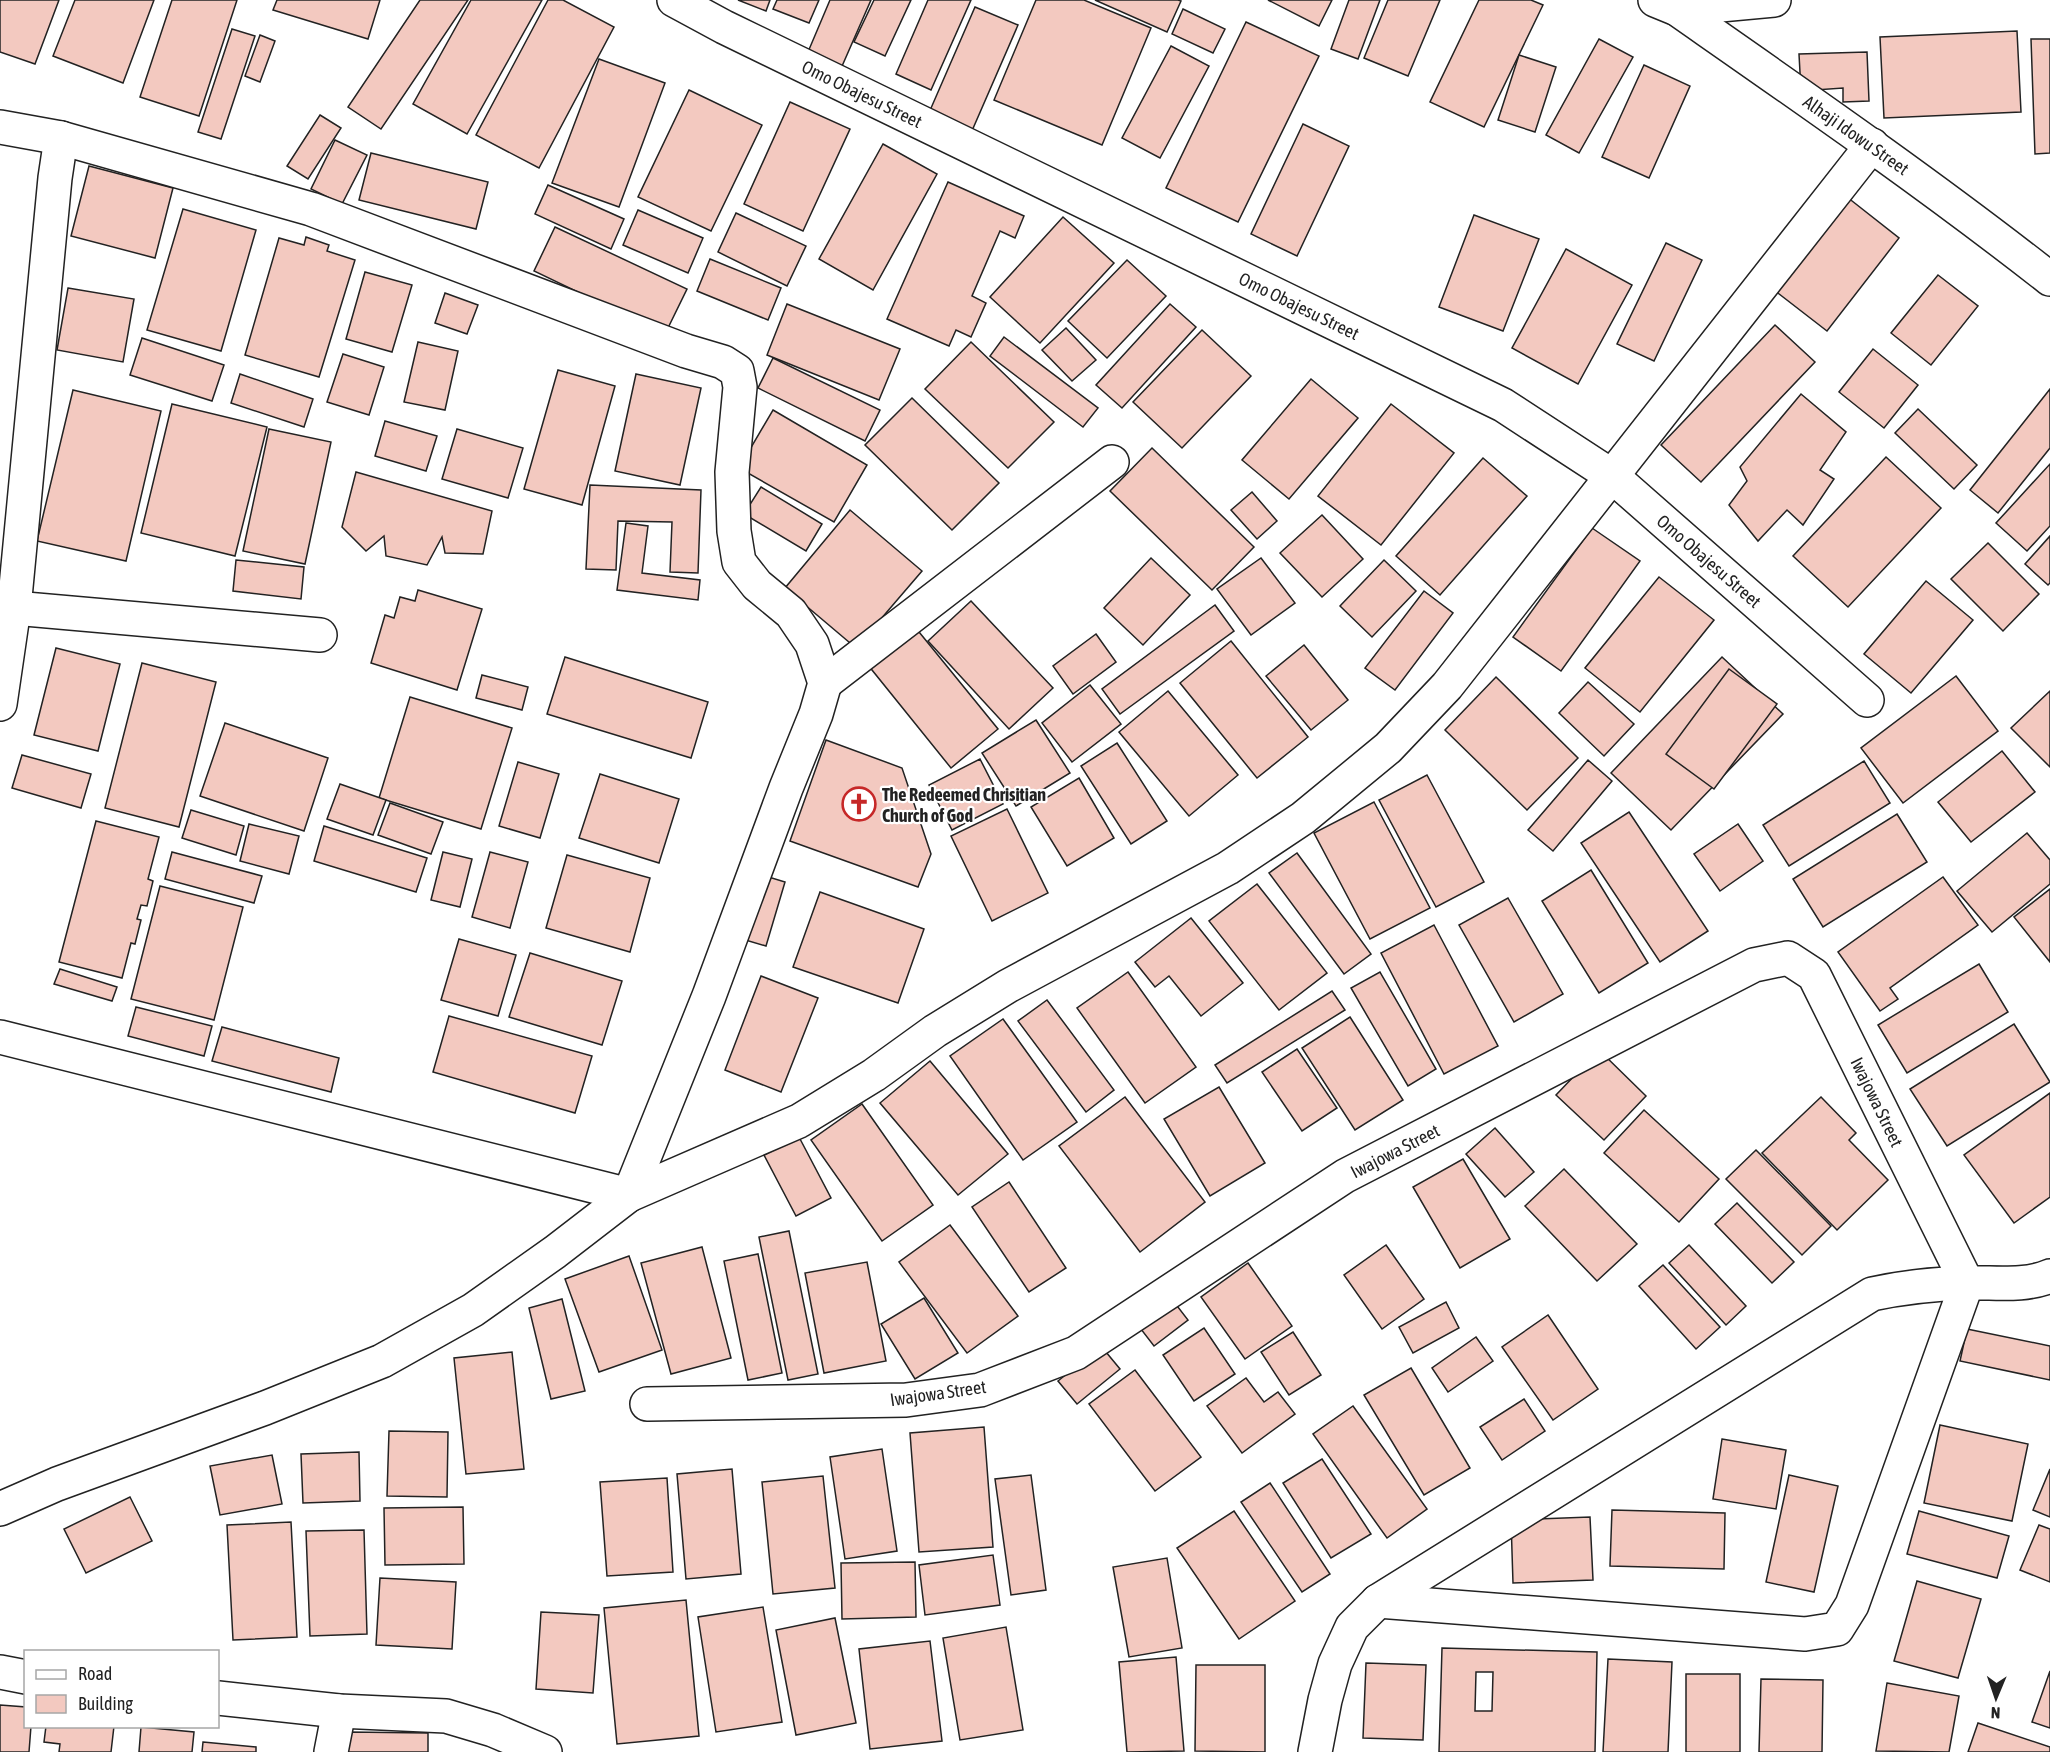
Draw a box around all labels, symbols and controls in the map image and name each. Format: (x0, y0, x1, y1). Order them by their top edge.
street label: Omo Obajesu Street (798, 56, 926, 132)
street label: Alhaji Idowu Street (1799, 91, 1913, 179)
street label: Omo Obajesu Street (1235, 268, 1363, 344)
street label: Omo Obajesu Street (1653, 510, 1765, 612)
place label: The Redeemed Chrisitian Church of God (882, 784, 1046, 826)
church icon: The Redeemed Chrisitian Church of God (841, 786, 877, 822)
street label: Iwajowa Street (1846, 1054, 1908, 1150)
street label: Iwajowa Street (1347, 1120, 1443, 1182)
street label: Iwajowa Street (889, 1376, 987, 1410)
legend (24, 1650, 219, 1728)
text: Road (78, 1663, 112, 1684)
north arrow (1966, 1668, 2026, 1728)
text: Building (78, 1693, 133, 1714)
text: N (1990, 1704, 2001, 1722)

